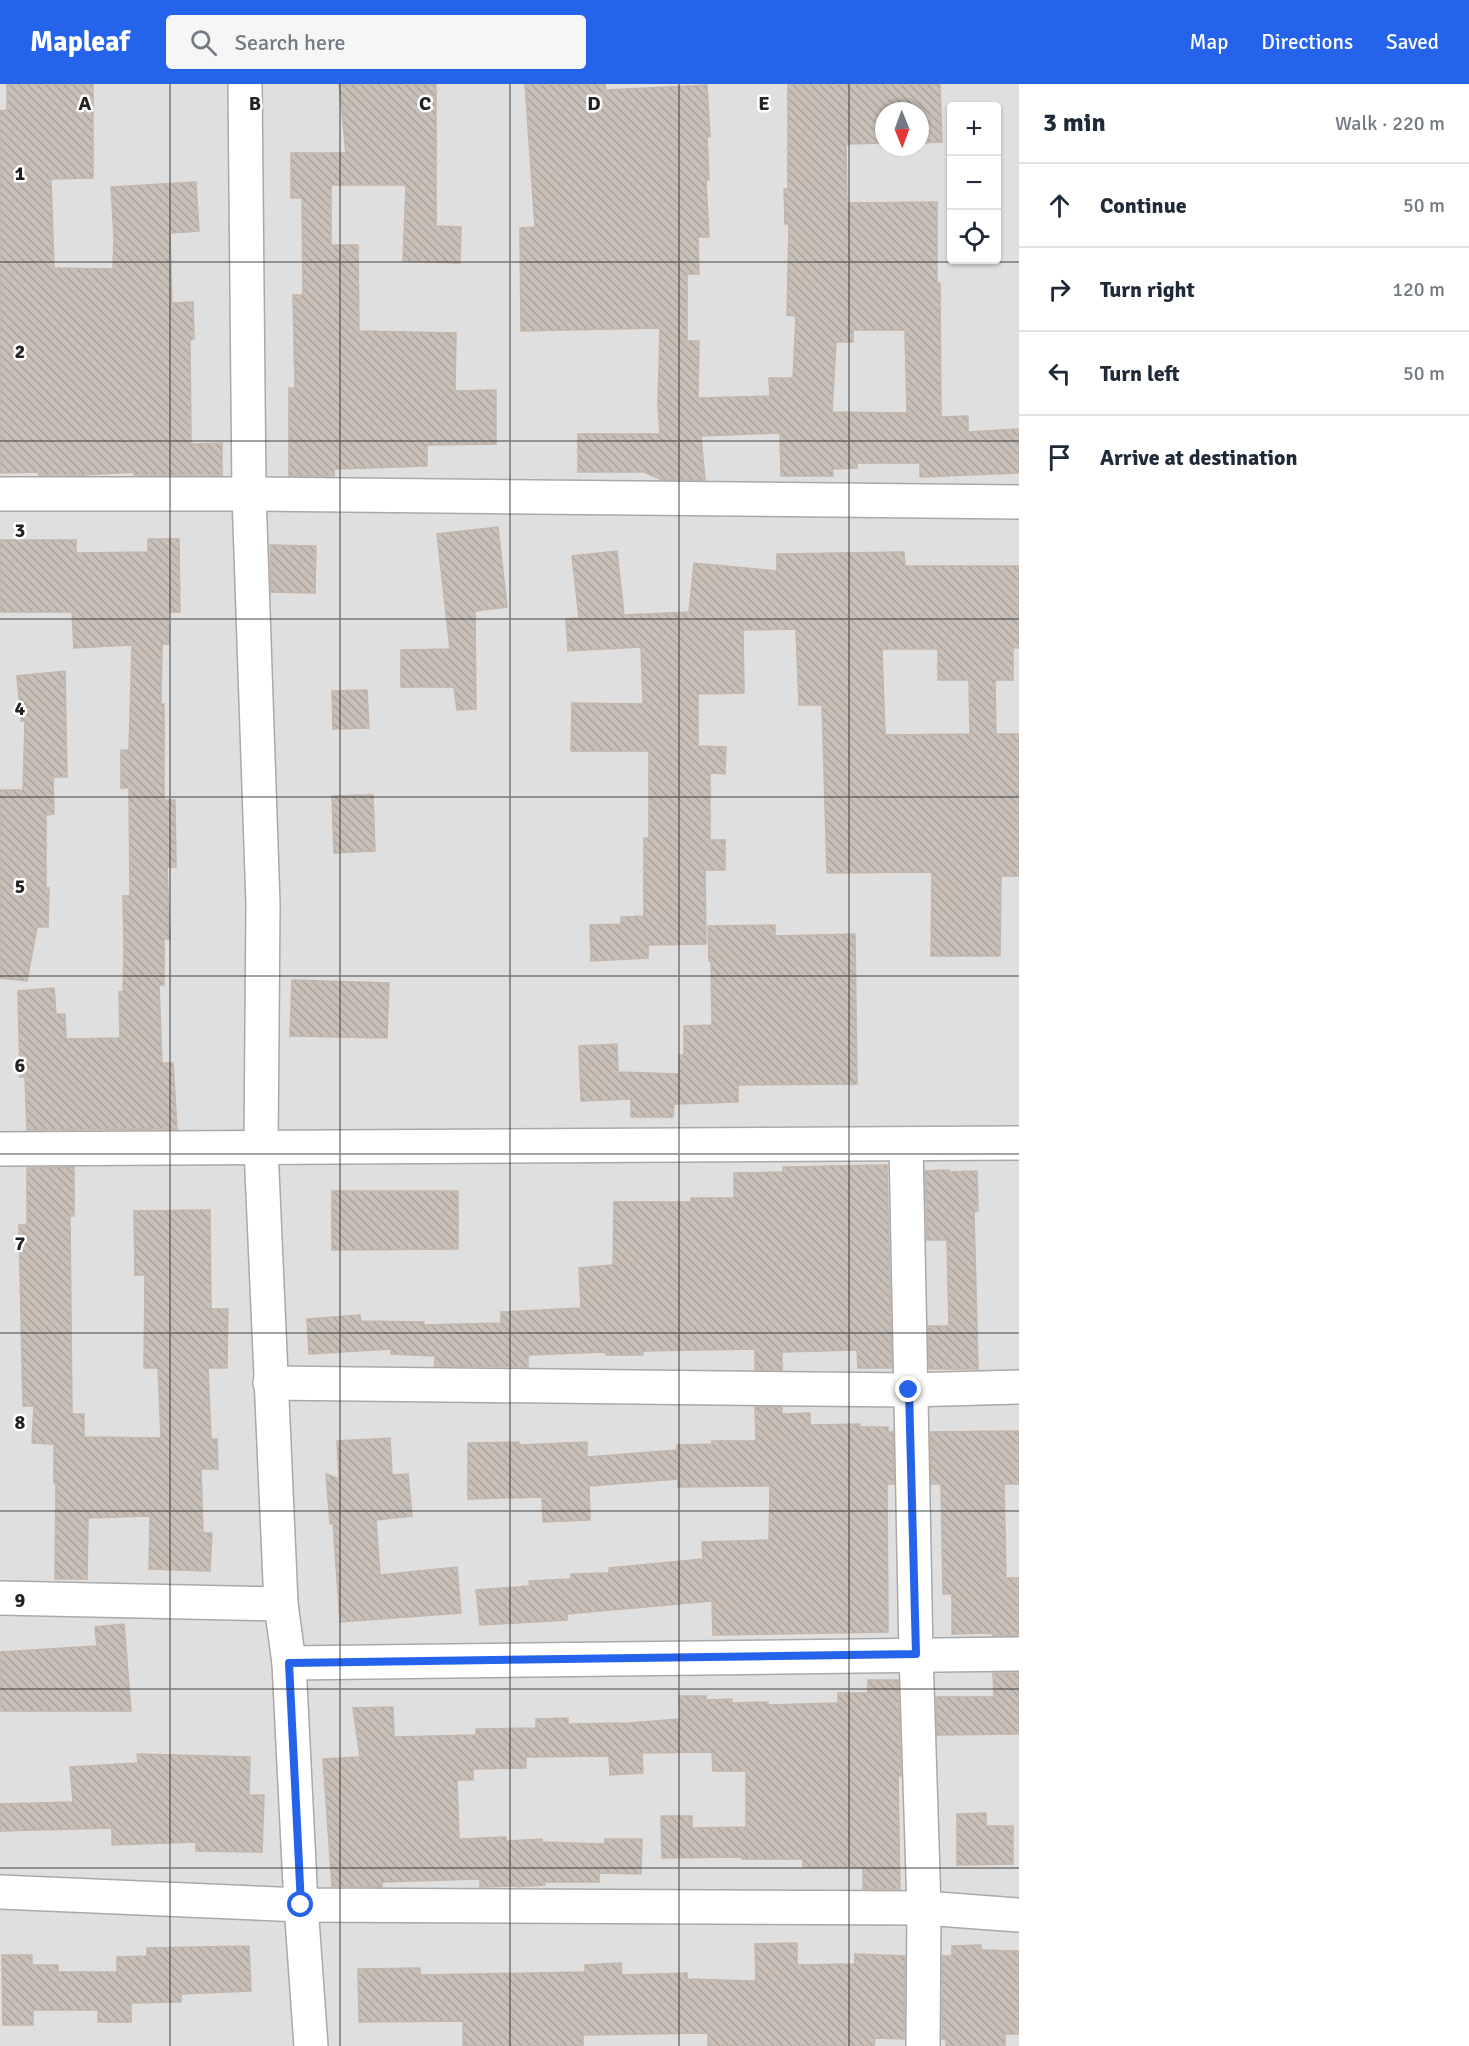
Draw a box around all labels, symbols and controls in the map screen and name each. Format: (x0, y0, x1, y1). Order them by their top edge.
search box (166, 15, 586, 69)
text: Mapleaf (30, 25, 130, 59)
icon: search (187, 26, 220, 59)
text: Search here (235, 29, 346, 56)
text: Map (1190, 29, 1228, 55)
text: Directions (1261, 29, 1353, 55)
text: Saved (1386, 29, 1439, 55)
text: A (79, 91, 92, 116)
text: B (249, 91, 261, 116)
text: C (419, 91, 431, 116)
text: D (587, 91, 601, 116)
text: E (758, 91, 770, 116)
north arrow (875, 102, 929, 156)
map controls (947, 102, 1001, 264)
button: + (947, 102, 1001, 156)
text: 3 min (1043, 107, 1106, 139)
text: Walk · 220 m (1335, 111, 1445, 136)
button: − (947, 156, 1001, 210)
text: 1 (15, 161, 26, 186)
icon: ahead (1043, 189, 1076, 222)
text: Continue (1100, 192, 1187, 219)
text: 50 m (1403, 193, 1445, 218)
button: locate (947, 210, 1001, 264)
icon: right (1043, 273, 1076, 306)
text: Turn right (1100, 276, 1195, 303)
text: 120 m (1392, 277, 1445, 302)
text: 2 (15, 339, 25, 364)
icon: left (1043, 357, 1076, 390)
text: Turn left (1100, 360, 1180, 387)
text: 50 m (1403, 361, 1445, 386)
icon: arrive (1043, 441, 1076, 474)
text: Arrive at destination (1100, 444, 1297, 471)
text: 3 (15, 518, 25, 543)
text: 4 (15, 696, 26, 721)
text: 5 (15, 874, 25, 899)
text: 6 (15, 1053, 26, 1078)
text: 7 (15, 1231, 26, 1256)
route end (895, 1376, 921, 1402)
text: 8 (15, 1410, 26, 1435)
text: 9 (15, 1588, 26, 1613)
route start (287, 1891, 313, 1917)

